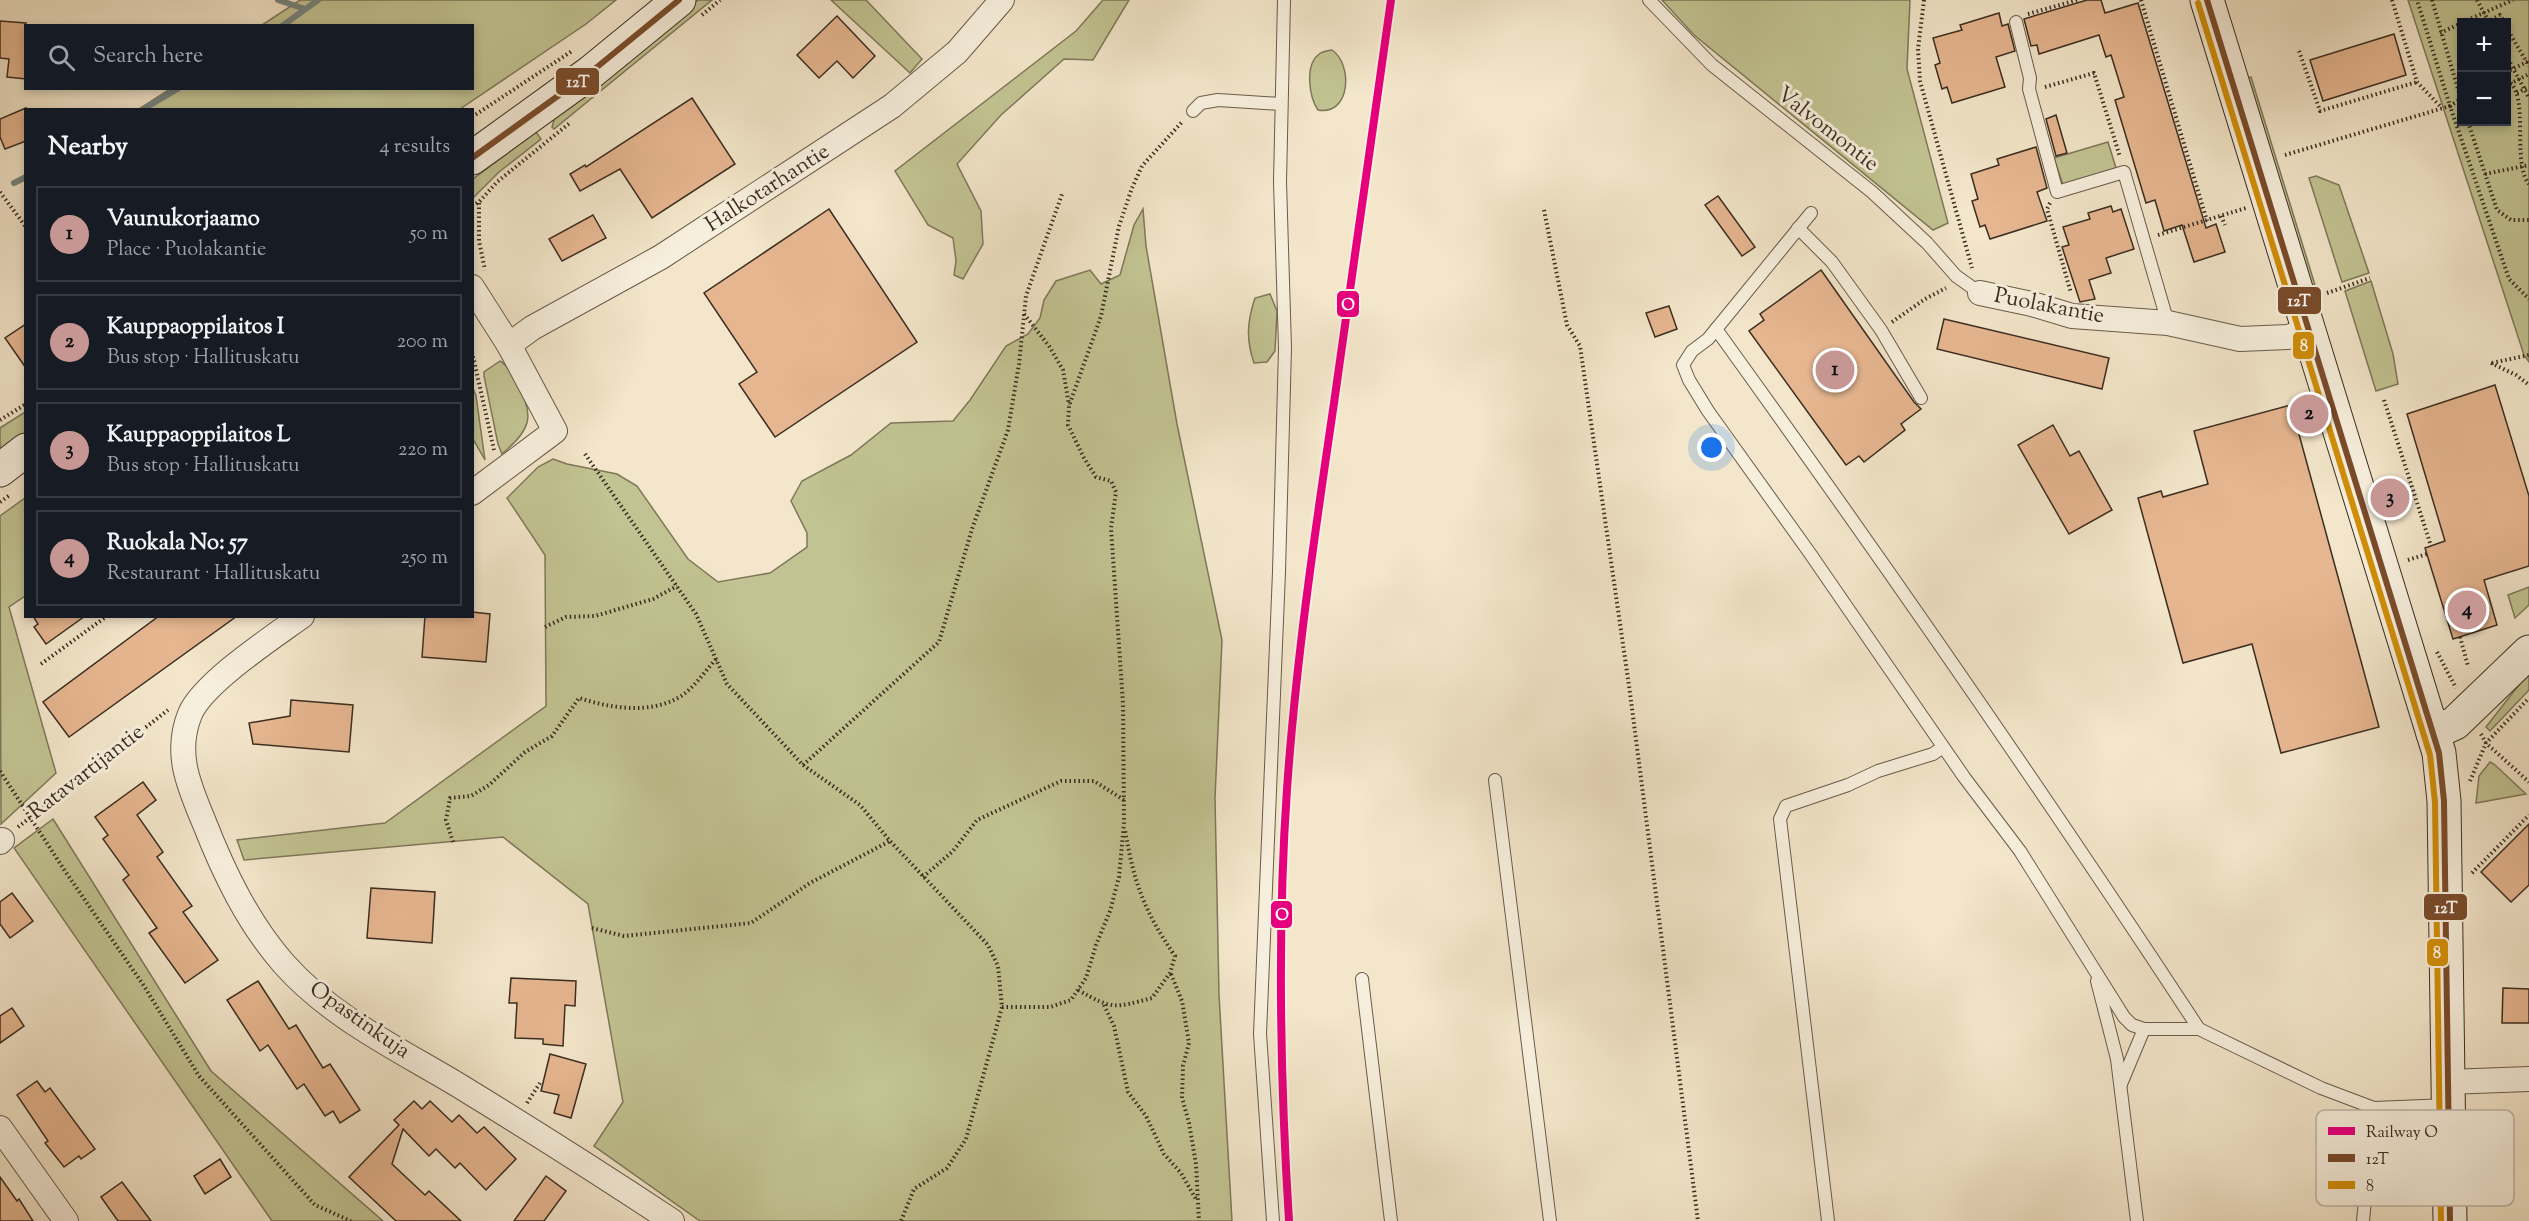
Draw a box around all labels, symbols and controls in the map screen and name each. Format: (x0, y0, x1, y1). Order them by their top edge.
map controls (2457, 18, 2511, 126)
button: + (2457, 18, 2511, 72)
search box (24, 24, 474, 90)
icon: search (45, 41, 78, 74)
text: Search here (93, 41, 203, 73)
line badge: 12T (555, 67, 600, 96)
text: 12T (567, 72, 590, 95)
button: − (2457, 72, 2511, 126)
street label: Valvomontie (1769, 80, 1885, 180)
text: Nearby (48, 129, 128, 166)
text: 4 results (379, 133, 450, 162)
street label: Halkotarhantie (699, 137, 837, 241)
text: Vaunukorjaamo (107, 204, 260, 236)
text: 1 (66, 220, 73, 249)
text: 50 m (410, 220, 448, 249)
text: Place · Puolakantie (107, 236, 266, 265)
street label: Puolakantie (1991, 281, 2107, 333)
line badge: 12T (2277, 286, 2322, 315)
line badge: O (1336, 290, 1360, 318)
text: 12T (2288, 291, 2311, 314)
text: O (1341, 295, 1355, 318)
text: Kauppaoppilaitos I (107, 312, 284, 344)
text: 2 (65, 328, 74, 357)
text: 200 m (397, 328, 448, 357)
line badge: 8 (2292, 331, 2315, 360)
text: 8 (2300, 336, 2308, 359)
text: Bus stop · Hallituskatu (107, 344, 300, 373)
pin: 1 (1816, 348, 1854, 392)
pin: 2 (2290, 392, 2328, 436)
text: Kauppaoppilaitos L (107, 420, 290, 452)
your location (1697, 433, 1726, 462)
text: 3 (65, 436, 74, 465)
text: 220 m (398, 436, 448, 465)
text: Bus stop · Hallituskatu (107, 452, 300, 481)
pin: 3 (2370, 476, 2410, 520)
text: Ruokala No: 57 (107, 528, 248, 560)
text: 4 (64, 544, 75, 573)
text: 250 m (400, 544, 448, 573)
text: Restaurant · Hallituskatu (107, 560, 320, 589)
pin: 4 (2448, 588, 2486, 632)
street label: Ratavartijantie (22, 717, 152, 829)
line badge: 12T (2423, 893, 2468, 921)
text: 12T (2435, 898, 2458, 921)
line badge: O (1270, 900, 1293, 929)
text: O (1275, 905, 1289, 928)
line badge: 8 (2426, 938, 2449, 967)
text: 8 (2433, 943, 2441, 966)
street label: Opastinkuja (302, 974, 416, 1068)
legend (2316, 1110, 2514, 1206)
text: Railway O (2366, 1122, 2438, 1145)
text: 12T (2366, 1149, 2389, 1172)
text: 8 (2366, 1176, 2374, 1199)

